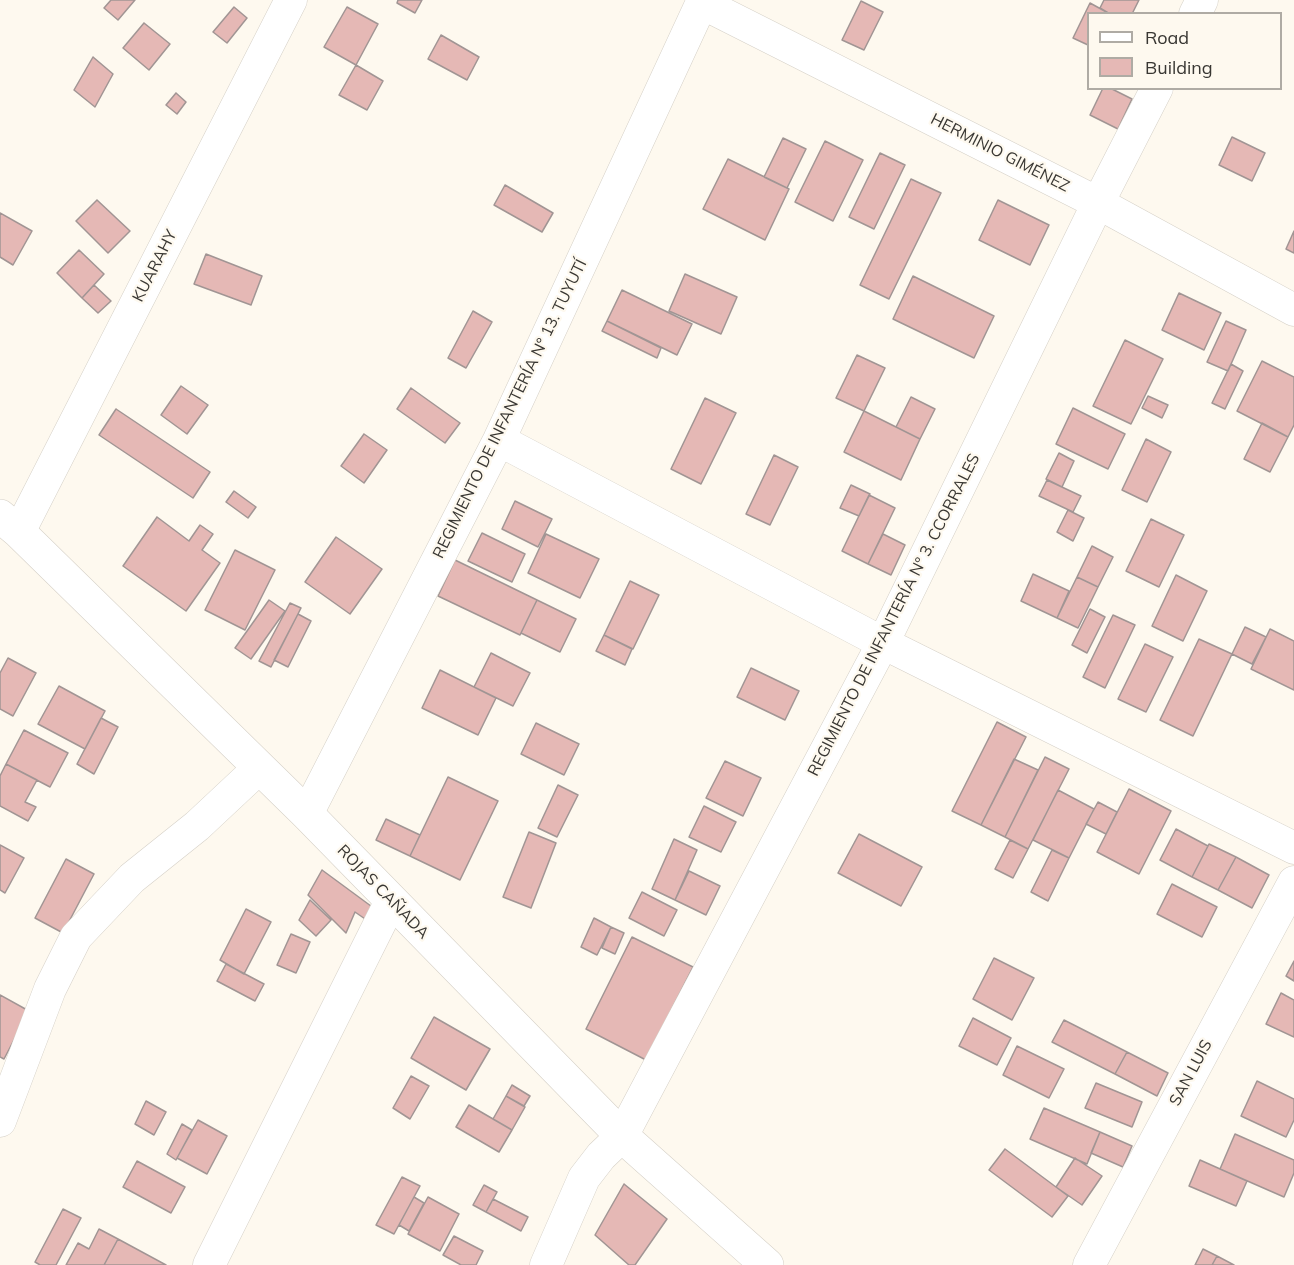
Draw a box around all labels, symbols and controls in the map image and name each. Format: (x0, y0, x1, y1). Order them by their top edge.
legend (1087, 12, 1282, 90)
text: Road (1145, 26, 1189, 49)
text: Building (1145, 56, 1213, 79)
street label: HERMINIO GIMÉNEZ (927, 110, 1073, 196)
street label: KUARAHY (129, 227, 181, 305)
street label: REGIMIENTO DE INFANTERÍA N° 13. TUYUTÍ (429, 256, 591, 562)
street label: REGIMIENTO DE INFANTERÍA N° 3. CCORRALES (804, 451, 984, 779)
street label: ROJAS CAÑADA (333, 841, 433, 943)
street label: SAN LUIS (1166, 1037, 1216, 1109)

